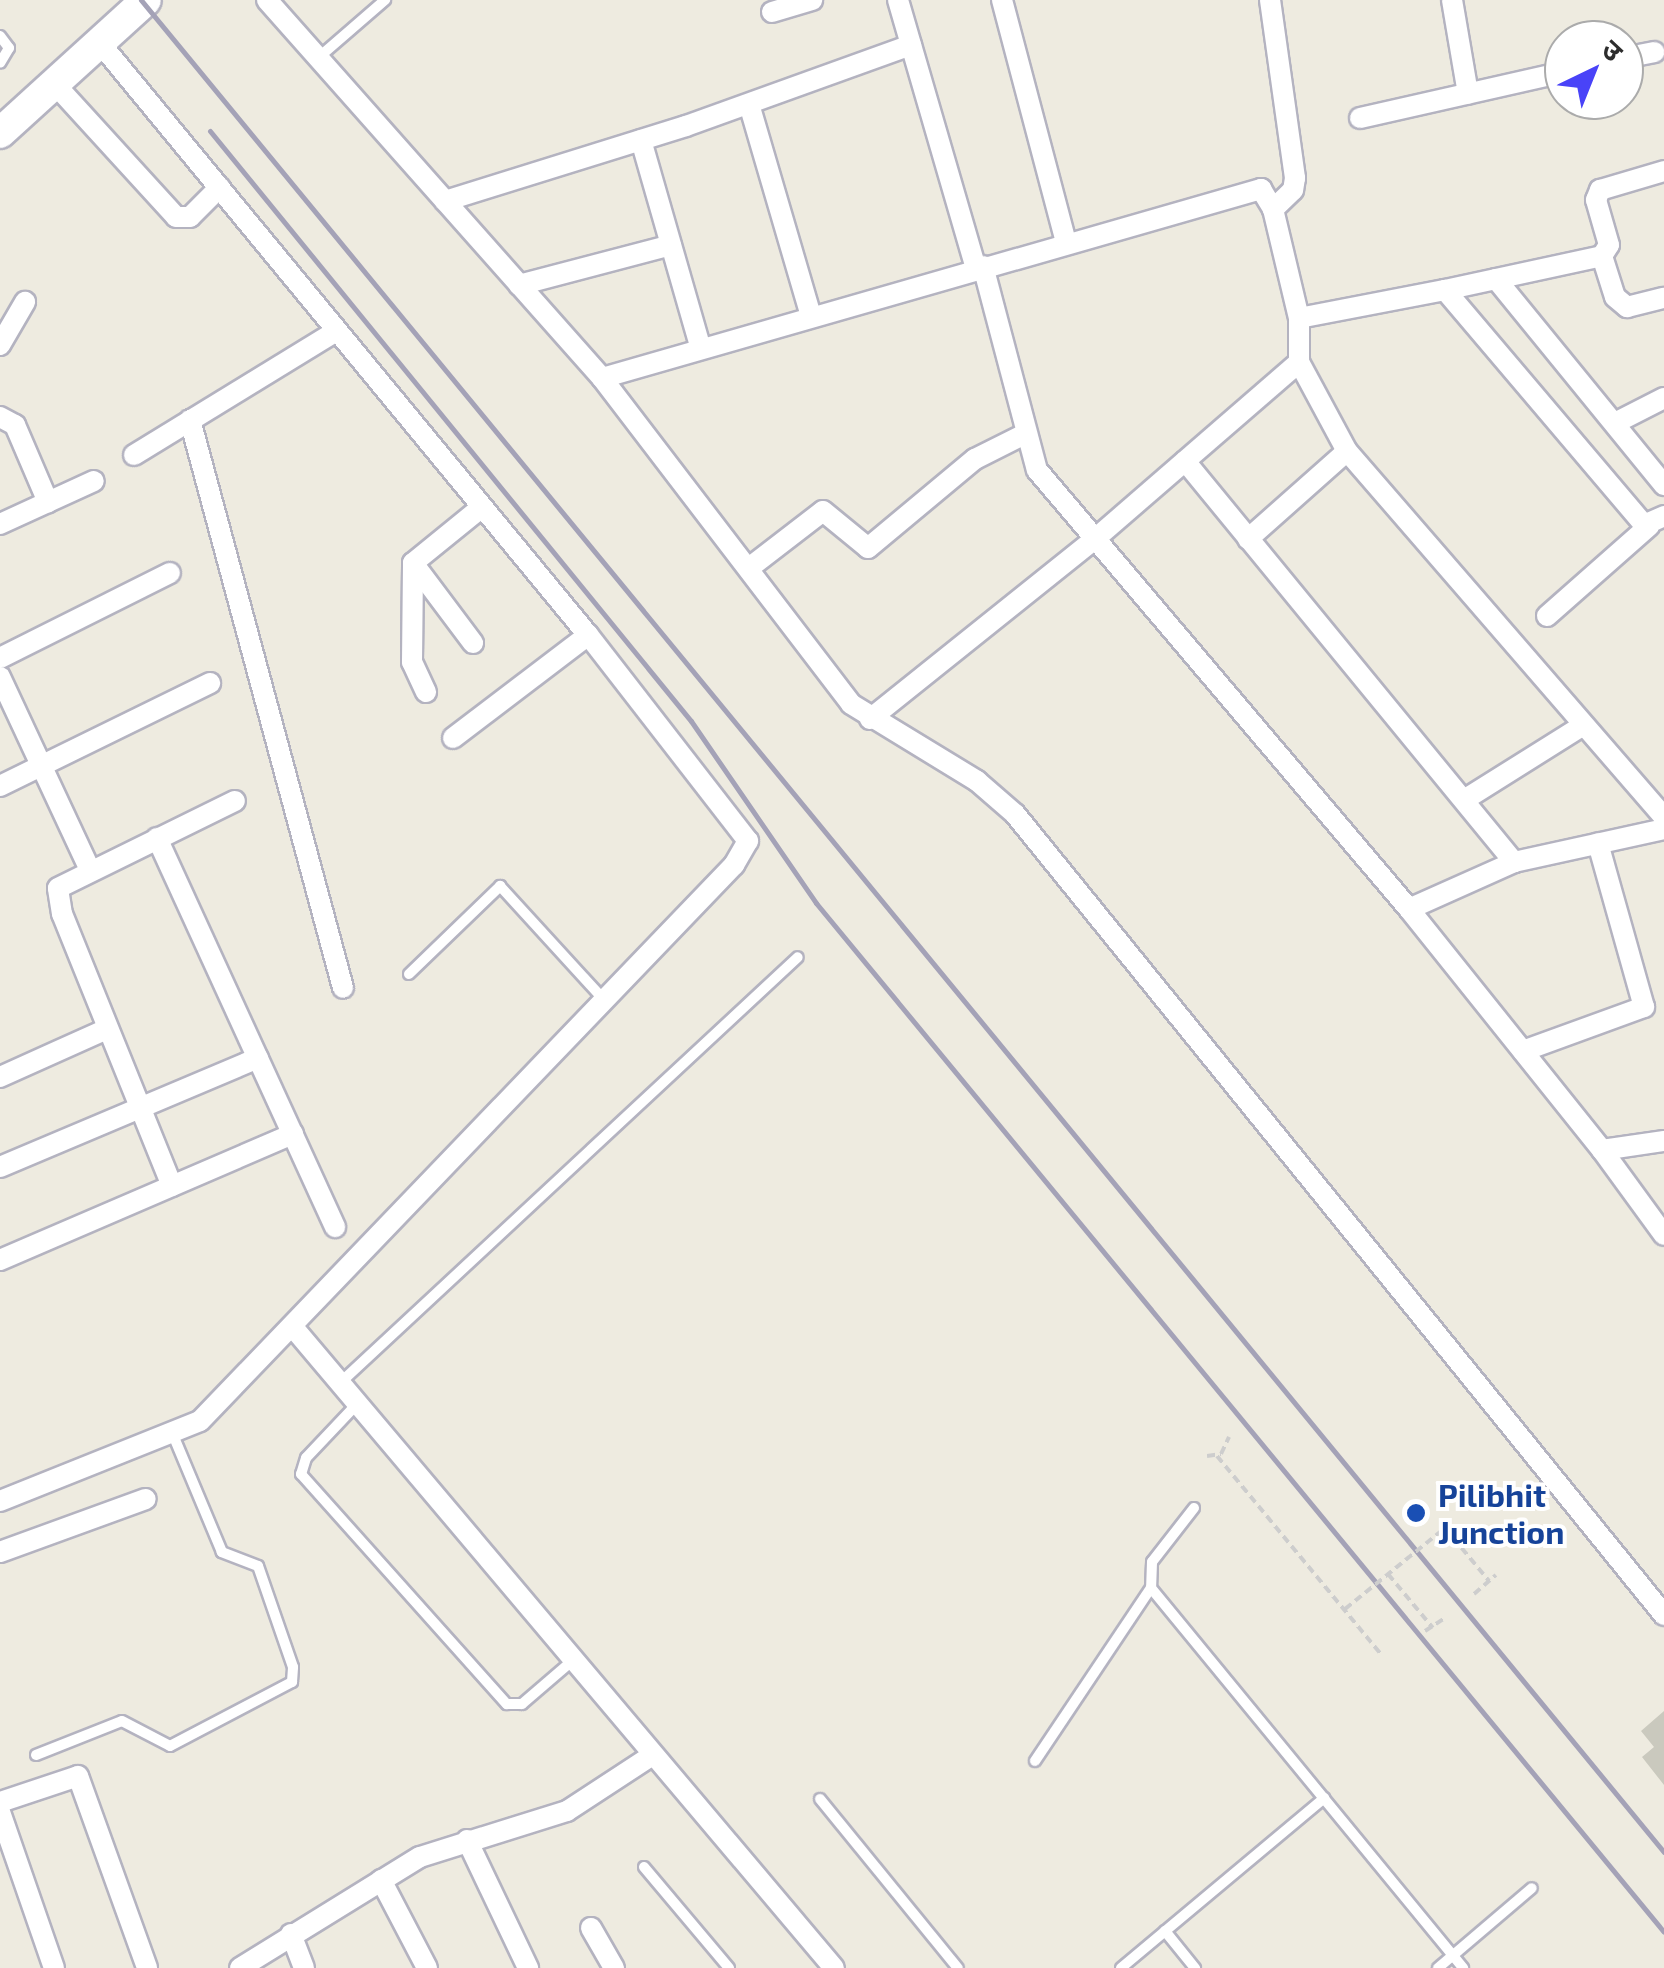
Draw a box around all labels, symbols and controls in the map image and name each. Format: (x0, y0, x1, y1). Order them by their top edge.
north arrow (1544, 20, 1644, 120)
text: उ (1596, 31, 1631, 68)
place label: Pilibhit Junction (1438, 1476, 1564, 1551)
marker: Pilibhit Junction (1403, 1500, 1429, 1526)

